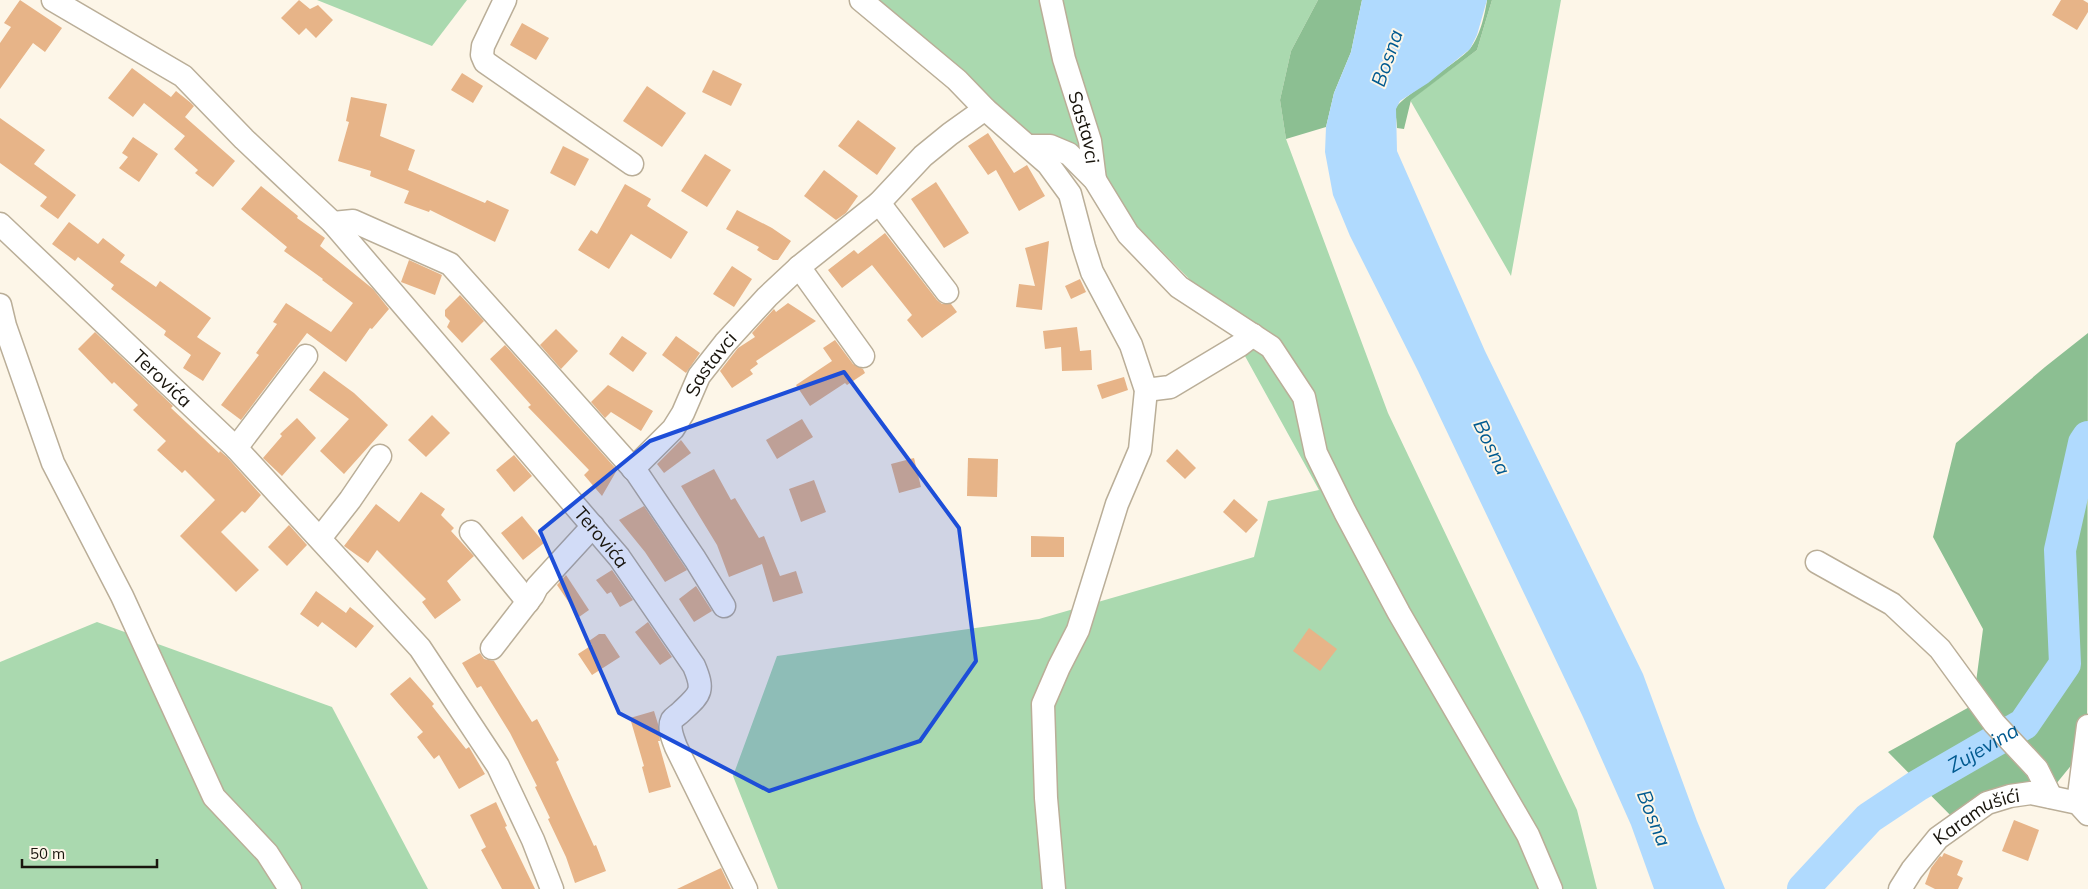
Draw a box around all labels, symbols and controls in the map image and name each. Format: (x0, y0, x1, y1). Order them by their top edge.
water label: Bosna (1365, 26, 1408, 90)
street label: Sastavci (1063, 88, 1105, 165)
street label: Sastavci (680, 326, 742, 400)
street label: Terovića (128, 344, 197, 412)
water label: Bosna (1468, 415, 1517, 479)
street label: Terovića (569, 501, 635, 572)
water label: Zujevina (1943, 717, 2023, 778)
street label: Karamušići (1928, 783, 2021, 850)
water label: Bosna (1632, 786, 1677, 850)
scale bar (22, 836, 158, 868)
text: 50 m (30, 844, 65, 863)

